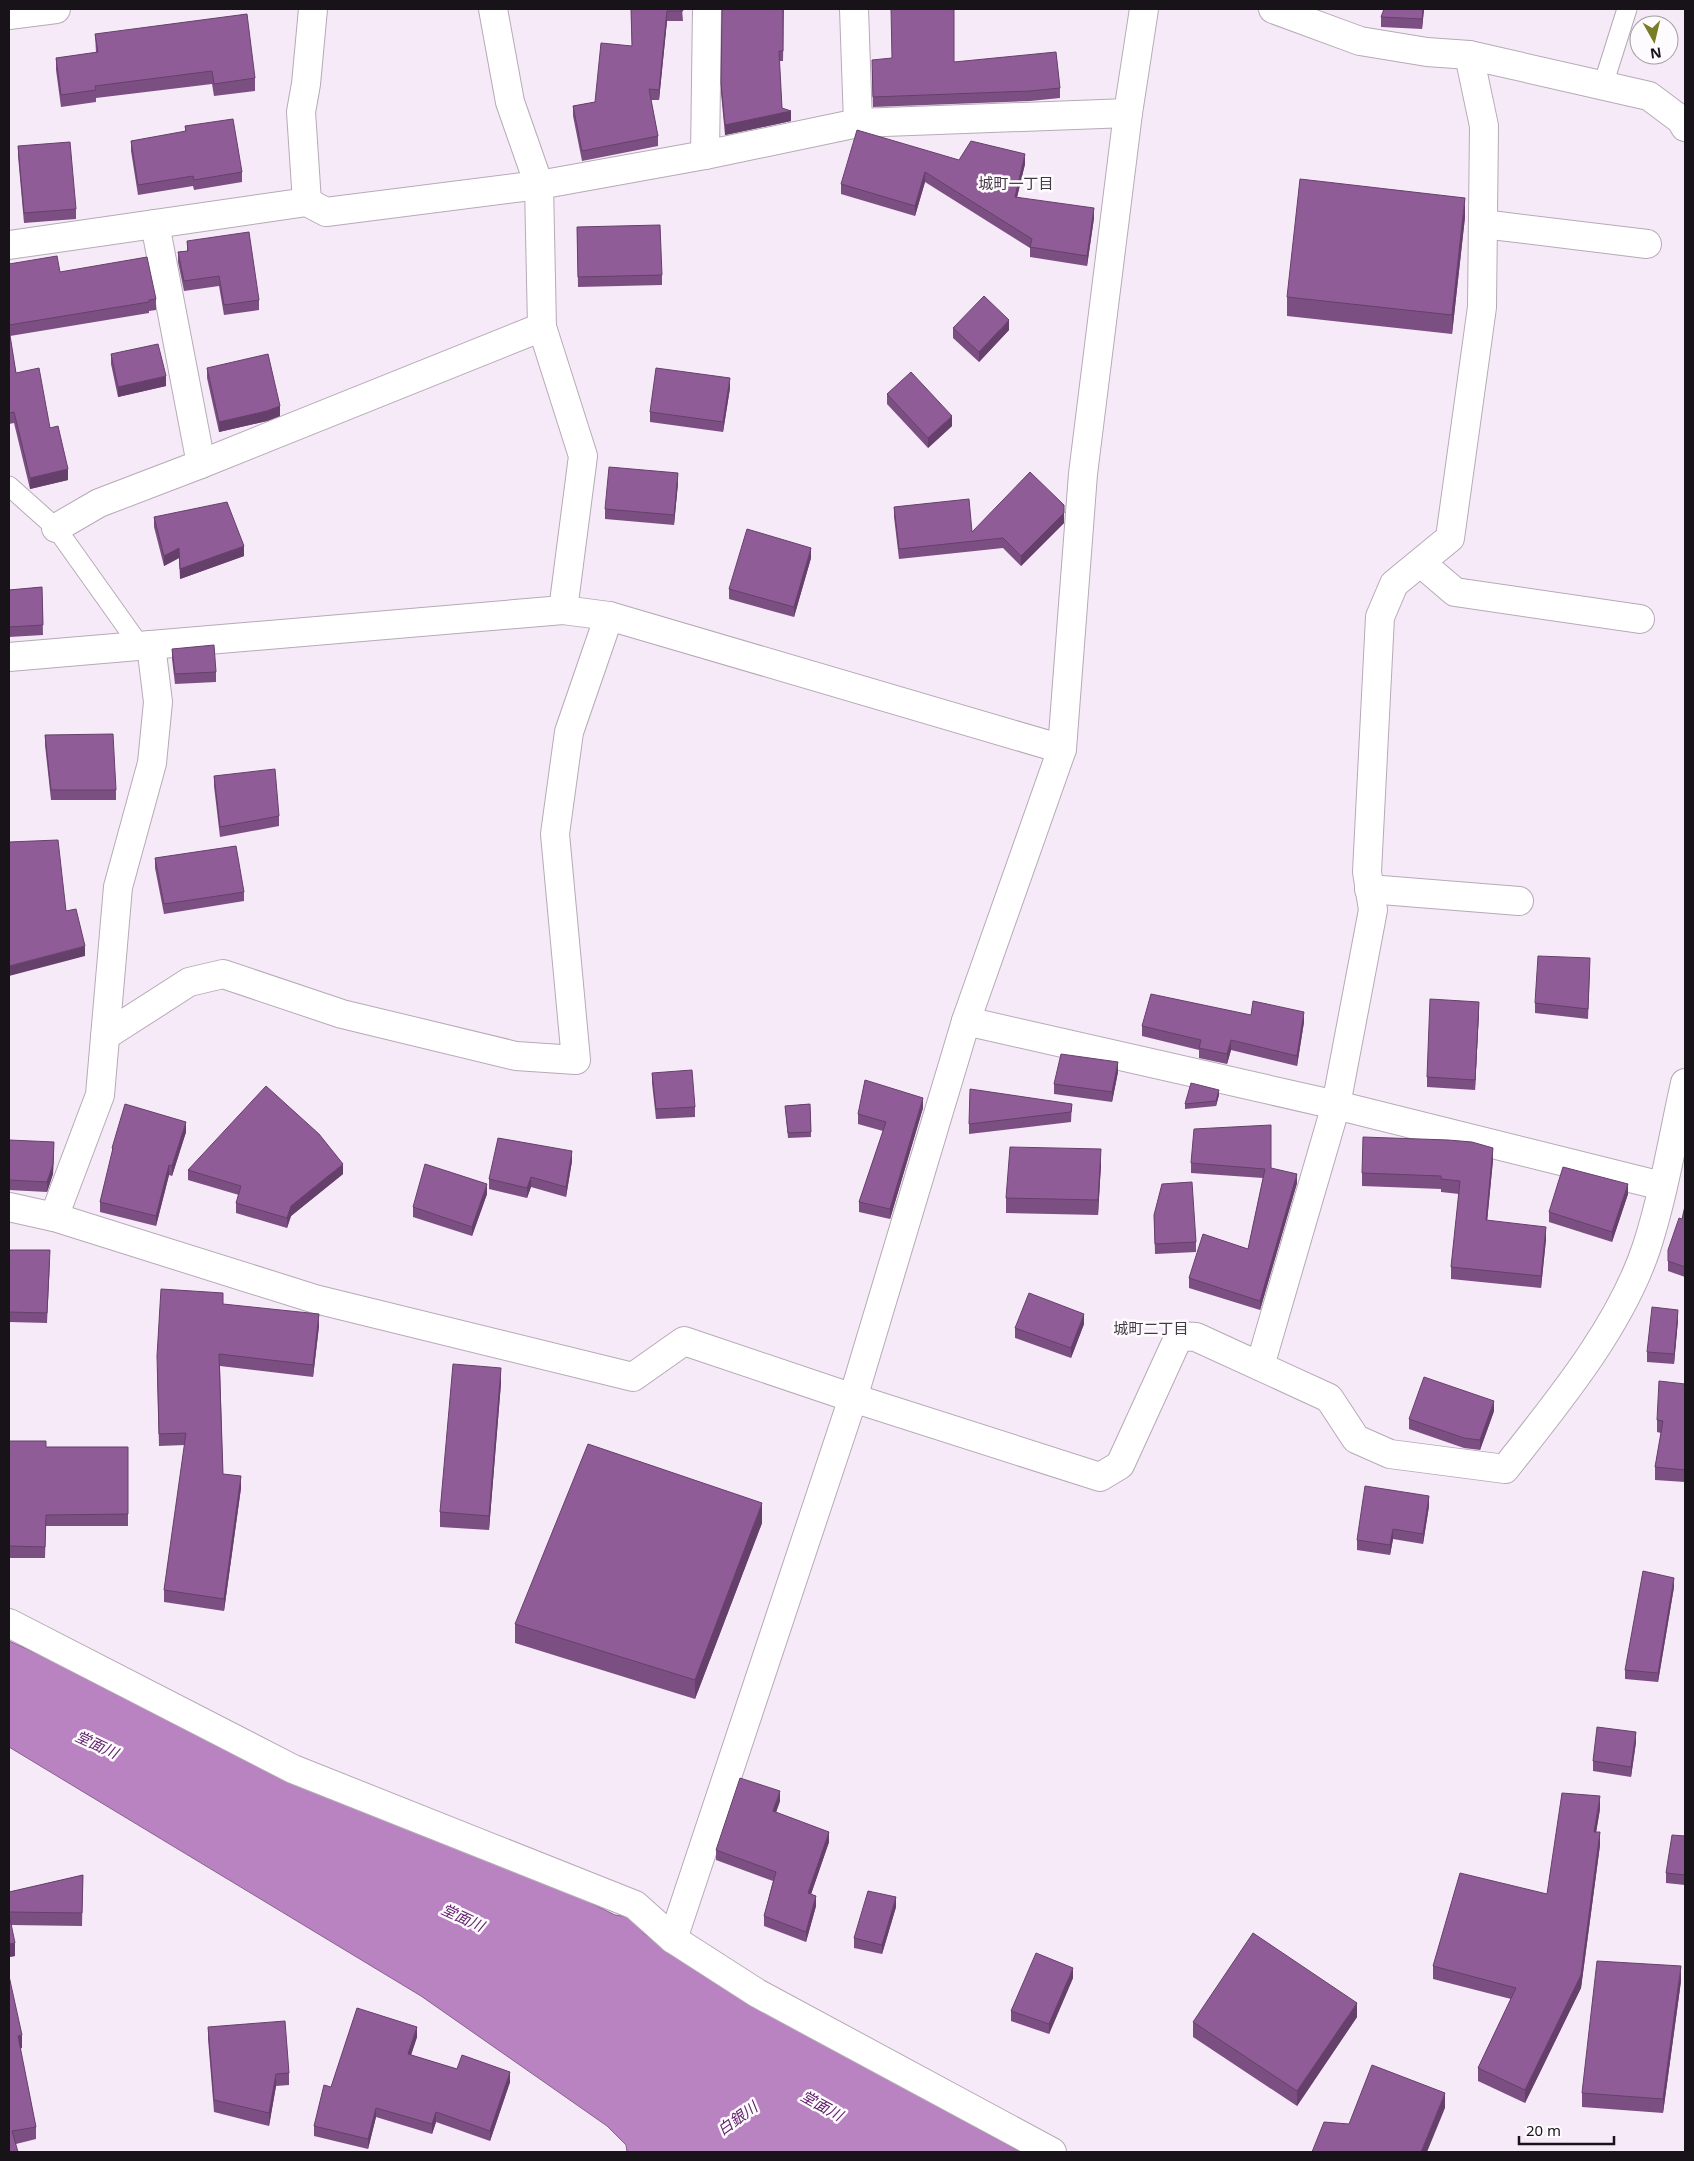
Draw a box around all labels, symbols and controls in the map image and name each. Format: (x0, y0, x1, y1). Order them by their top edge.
north arrow (1629, 15, 1679, 65)
text: N (1649, 43, 1663, 64)
district label: 城町一丁目 (978, 173, 1054, 193)
district label: 城町二丁目 (1113, 1318, 1189, 1338)
water label: 堂面川 (72, 1725, 123, 1763)
water label: 堂面川 (438, 1898, 489, 1936)
water label: 堂面川 (797, 2085, 848, 2126)
water label: 白銀川 (713, 2096, 763, 2139)
scale bar (1519, 2114, 1614, 2146)
text: 20 m (1526, 2120, 1561, 2140)

